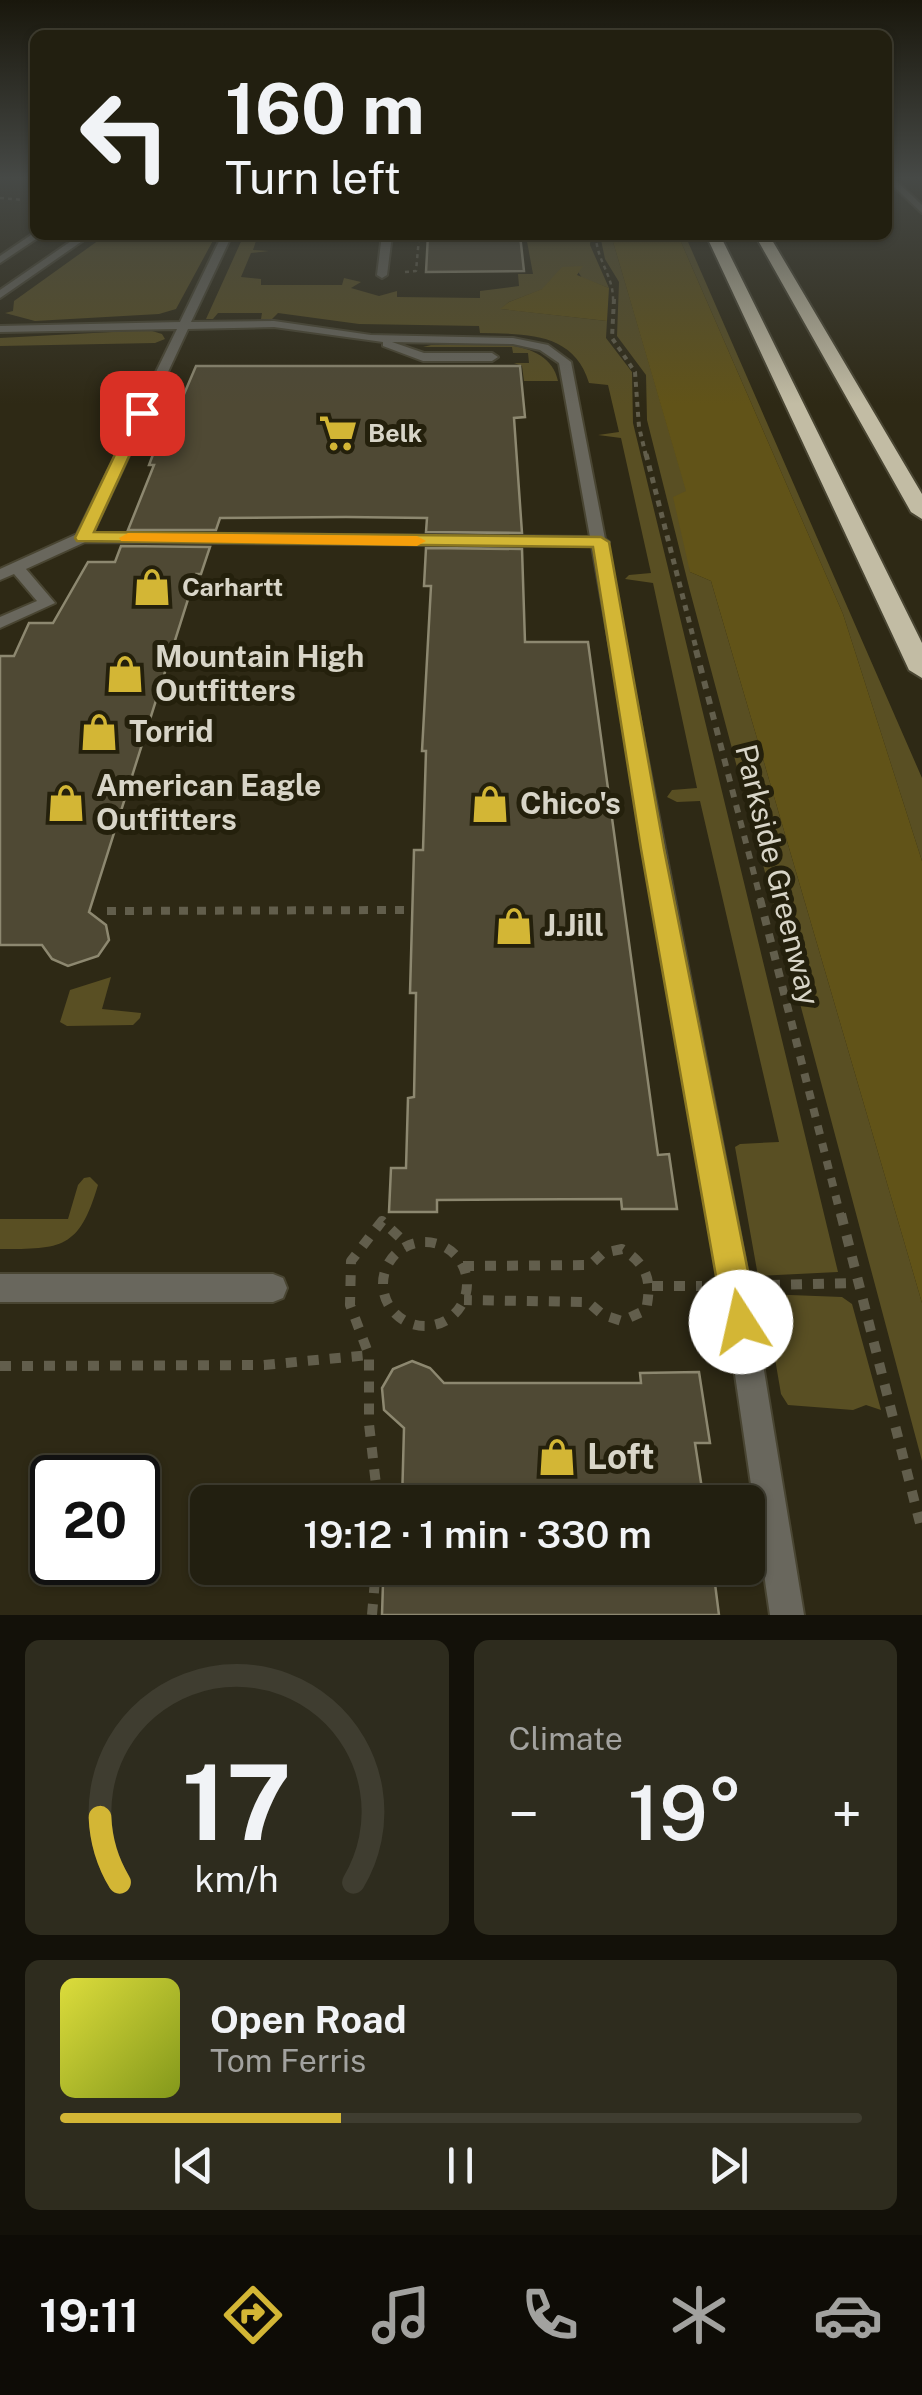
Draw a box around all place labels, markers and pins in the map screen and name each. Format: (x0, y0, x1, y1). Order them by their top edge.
pin (100, 371, 185, 456)
supermarket icon: Belk (317, 412, 359, 454)
place label: Belk (368, 418, 423, 448)
shop icon: Carhartt (131, 566, 173, 608)
place label: Carhartt (182, 572, 283, 602)
place label: Mountain High Outfitters (155, 638, 364, 708)
shop icon: Mountain High Outfitters (104, 653, 146, 695)
shop icon: Torrid (78, 711, 120, 753)
place label: Torrid (129, 713, 213, 749)
place label: American Eagle Outfitters (96, 767, 321, 837)
shop icon: American Eagle Outfitters (45, 782, 87, 824)
shop icon: Chico's (469, 783, 511, 825)
place label: Chico's (520, 785, 621, 821)
shop icon: J.Jill (493, 905, 535, 947)
place label: J.Jill (544, 907, 604, 943)
shop icon: Loft (536, 1436, 578, 1478)
place label: Loft (587, 1436, 655, 1477)

